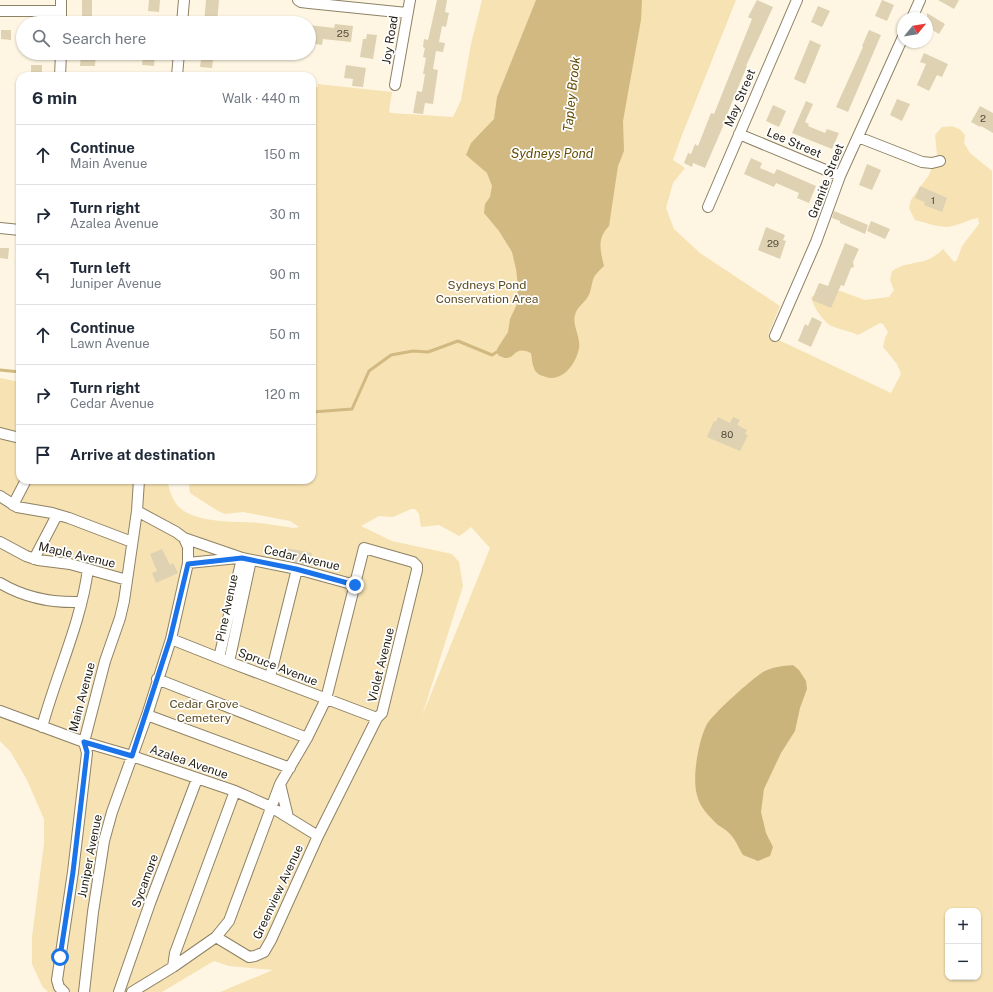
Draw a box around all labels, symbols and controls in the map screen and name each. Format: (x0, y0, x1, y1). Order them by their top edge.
north arrow (897, 12, 933, 48)
street label: Joy Road (379, 15, 401, 65)
search box (16, 16, 316, 60)
icon: search (30, 27, 52, 49)
house number: 25 (337, 27, 349, 39)
text: Search here (62, 30, 146, 47)
water label: Tapley Brook (560, 56, 583, 132)
street label: May Street (722, 67, 759, 129)
text: 6 min (32, 88, 77, 108)
text: Walk · 440 m (222, 91, 300, 106)
house number: 2 (980, 112, 986, 124)
street label: Lee Street (764, 125, 824, 161)
text: Continue (70, 139, 135, 156)
street label: Granite Street (805, 141, 847, 220)
icon: ahead (32, 144, 54, 166)
water label: Sydneys Pond (511, 146, 594, 161)
text: 150 m (264, 147, 300, 162)
text: Main Avenue (70, 156, 147, 171)
house number: 1 (931, 194, 935, 206)
text: Turn right (70, 199, 140, 216)
icon: right (32, 204, 54, 226)
text: 30 m (270, 207, 300, 222)
text: Azalea Avenue (70, 216, 159, 231)
house number: 29 (767, 237, 779, 249)
text: Turn left (70, 259, 131, 276)
icon: left (32, 264, 54, 286)
text: 90 m (270, 267, 300, 282)
text: Juniper Avenue (70, 276, 161, 291)
park label: Sydneys Pond Conservation Area (436, 278, 538, 306)
text: Continue (70, 319, 135, 336)
icon: ahead (32, 324, 54, 346)
text: 50 m (269, 327, 300, 342)
text: Lawn Avenue (70, 336, 150, 351)
text: Turn right (70, 379, 140, 396)
icon: right (32, 384, 54, 406)
text: 120 m (265, 387, 300, 402)
text: Cedar Avenue (70, 396, 154, 411)
house number: 80 (721, 428, 733, 440)
icon: arrive (32, 444, 54, 466)
text: Arrive at destination (70, 446, 215, 463)
street label: Maple Avenue (37, 539, 117, 571)
street label: Cedar Avenue (263, 542, 342, 574)
street label: Pine Avenue (213, 573, 241, 643)
route end (346, 576, 364, 594)
street label: Violet Avenue (365, 626, 397, 704)
street label: Spruce Avenue (236, 645, 320, 689)
street label: Main Avenue (66, 661, 98, 733)
park label: Cedar Grove Cemetery (169, 697, 239, 725)
street label: Azalea Avenue (148, 742, 230, 782)
street label: Juniper Avenue (75, 813, 105, 899)
street label: Greenview Avenue (250, 842, 306, 942)
street label: Sycamore (129, 852, 161, 910)
map controls (945, 908, 981, 980)
button: + (945, 908, 981, 944)
button: − (945, 944, 981, 980)
route start (51, 948, 69, 966)

